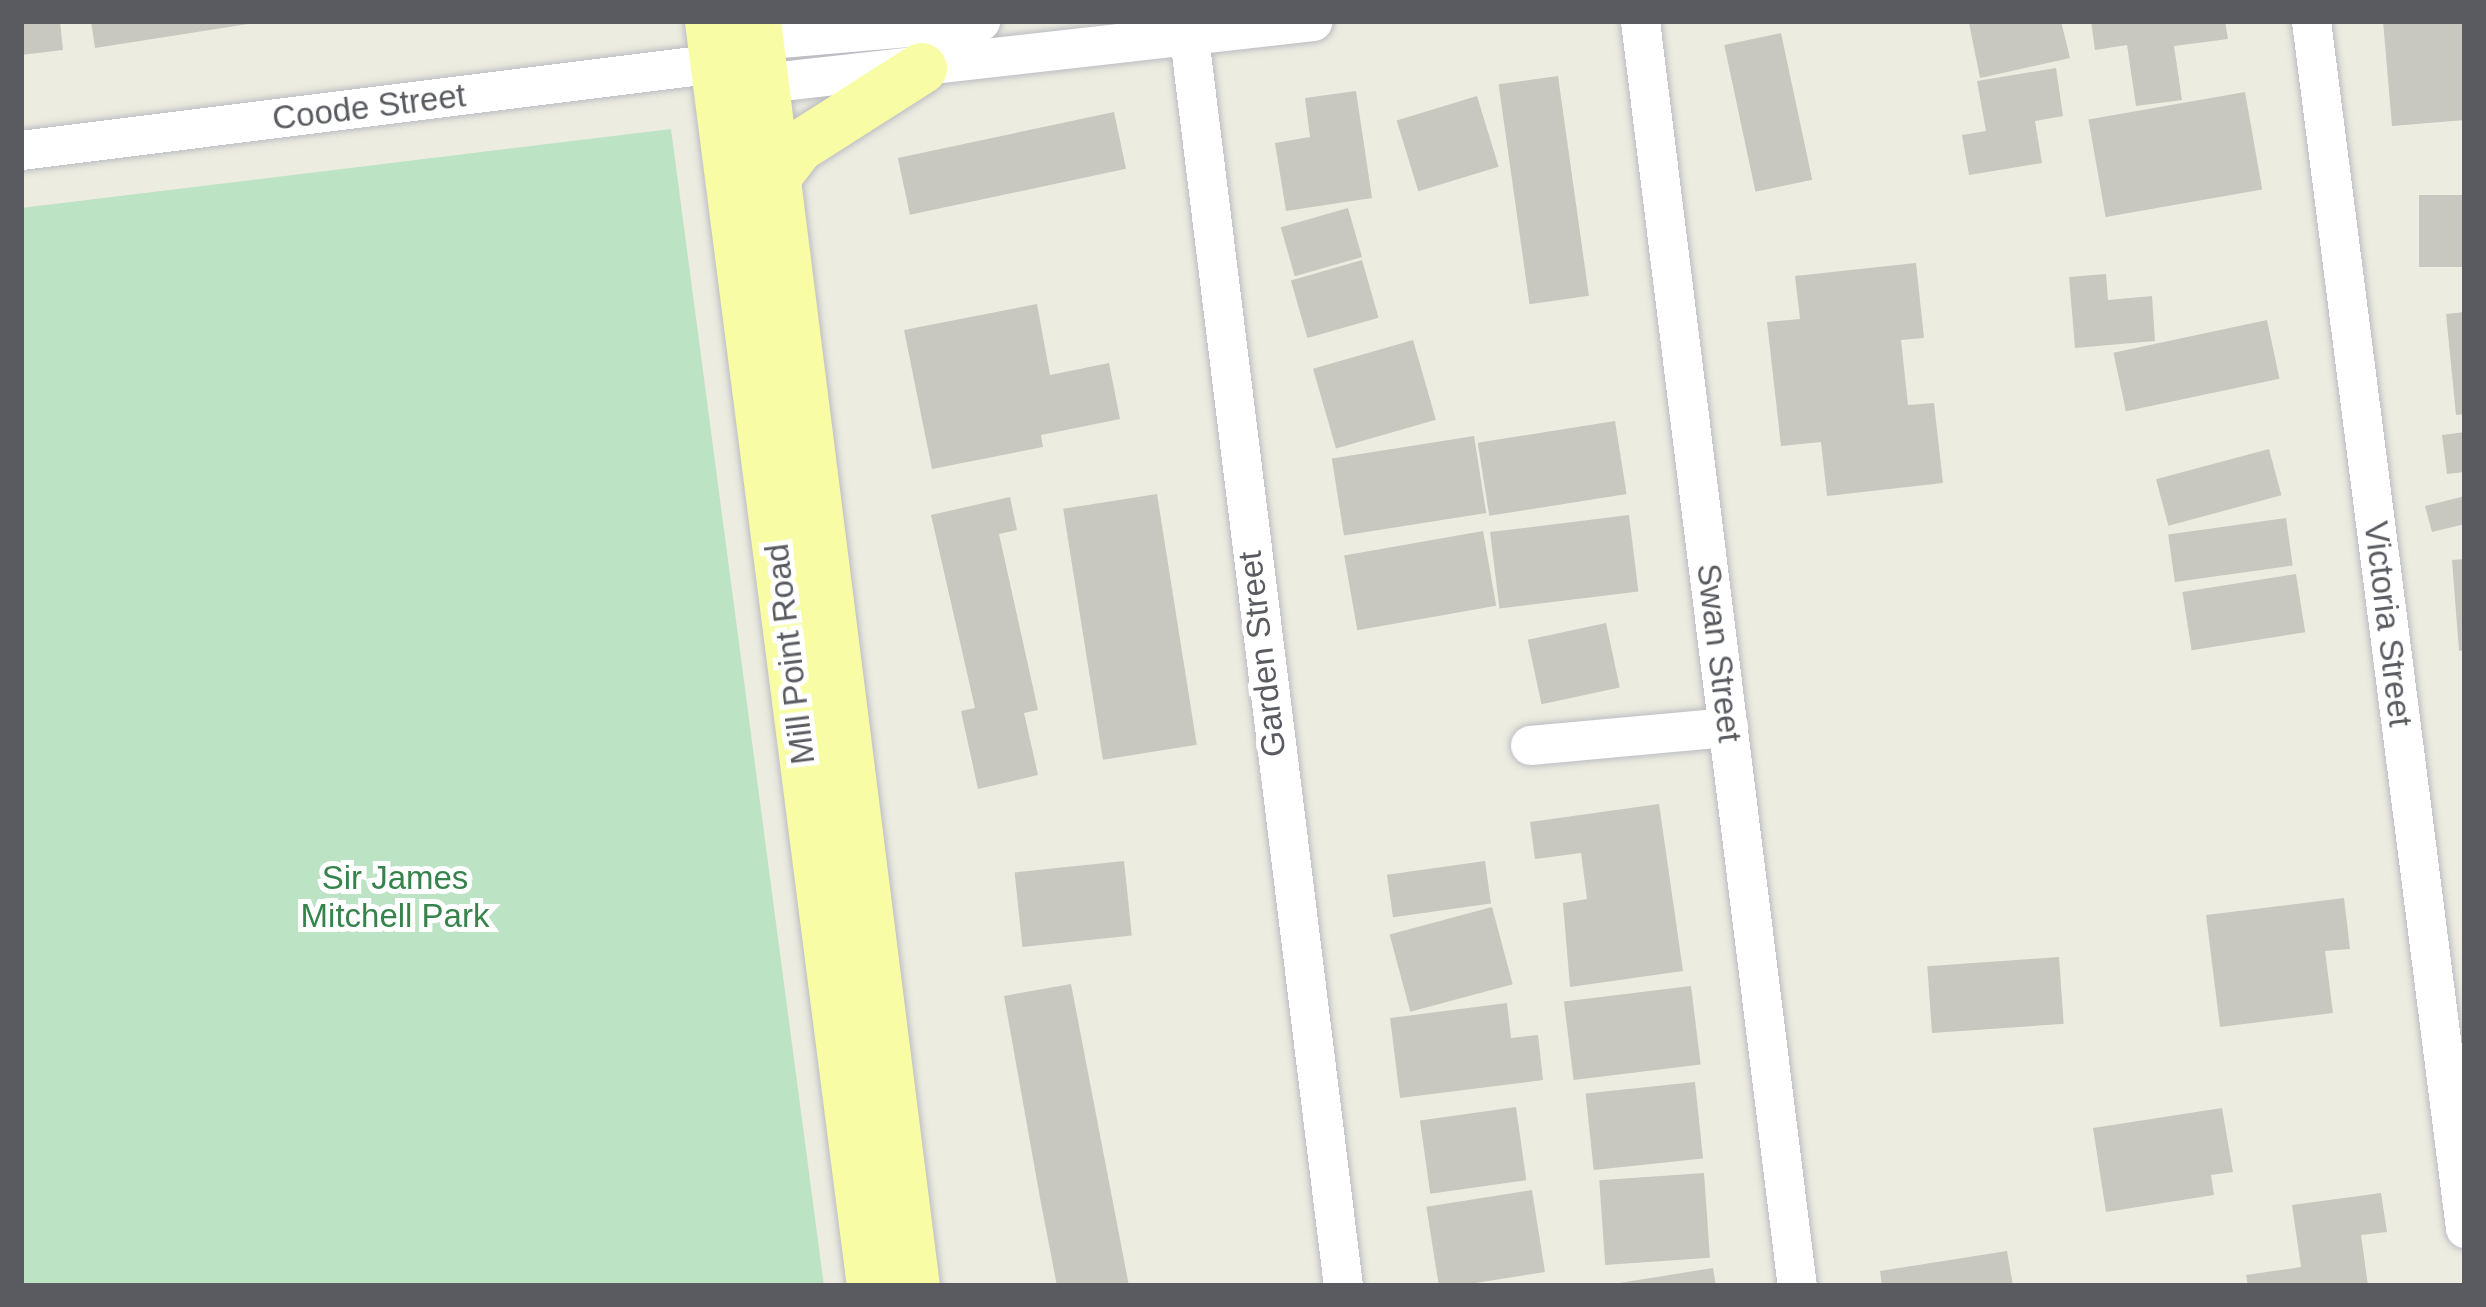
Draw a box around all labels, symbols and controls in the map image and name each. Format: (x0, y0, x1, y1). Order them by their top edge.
street label: Coode Street (270, 75, 468, 139)
street label: Victoria Street (2356, 519, 2420, 729)
street label: Mill Point Road (757, 541, 823, 767)
street label: Garden Street (1230, 549, 1294, 759)
street label: Swan Street (1688, 561, 1750, 745)
park label: Sir James Mitchell Park (301, 858, 489, 936)

